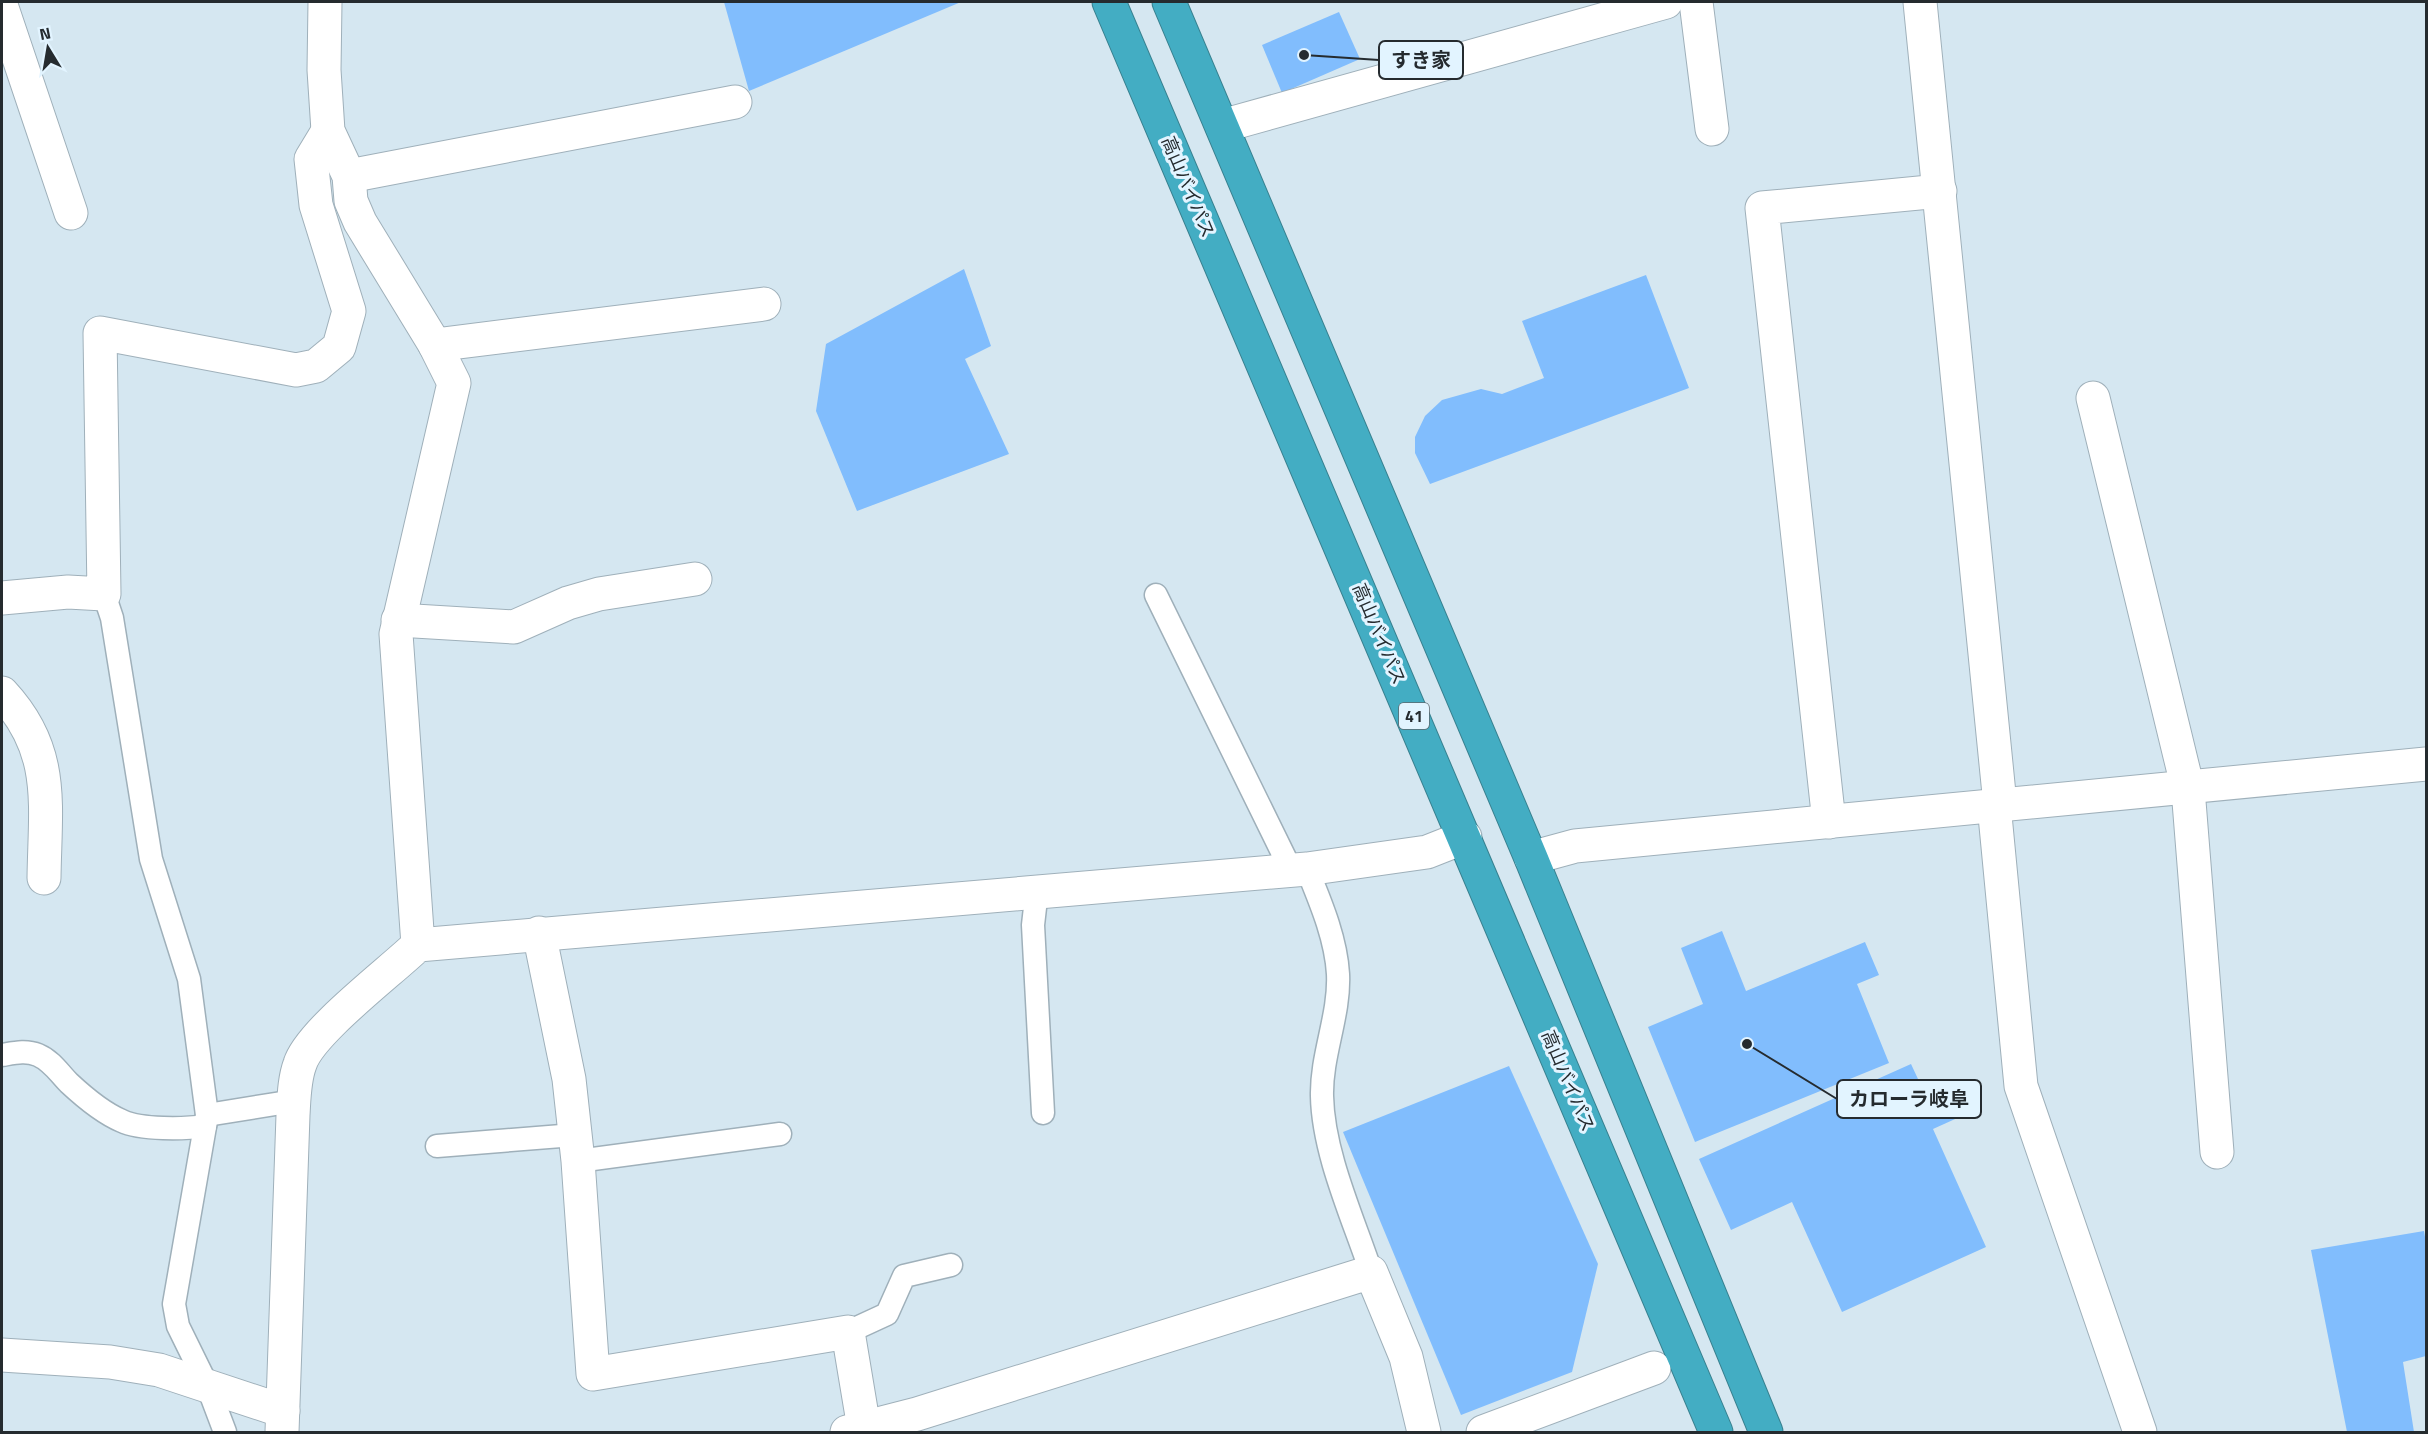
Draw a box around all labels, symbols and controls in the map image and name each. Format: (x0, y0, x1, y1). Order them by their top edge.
north arrow (18, 18, 78, 78)
text: N (37, 20, 53, 46)
callout: すき家 (1379, 41, 1463, 79)
text: すき家 (1391, 44, 1451, 75)
street label: 高山バイパス (1155, 132, 1222, 242)
street label: 高山バイパス (1346, 579, 1413, 689)
road number: 41 (1399, 703, 1429, 729)
street label: 高山バイパス (1535, 1026, 1602, 1136)
callout: カローラ岐阜 (1837, 1080, 1981, 1118)
text: カローラ岐阜 (1849, 1083, 1969, 1114)

